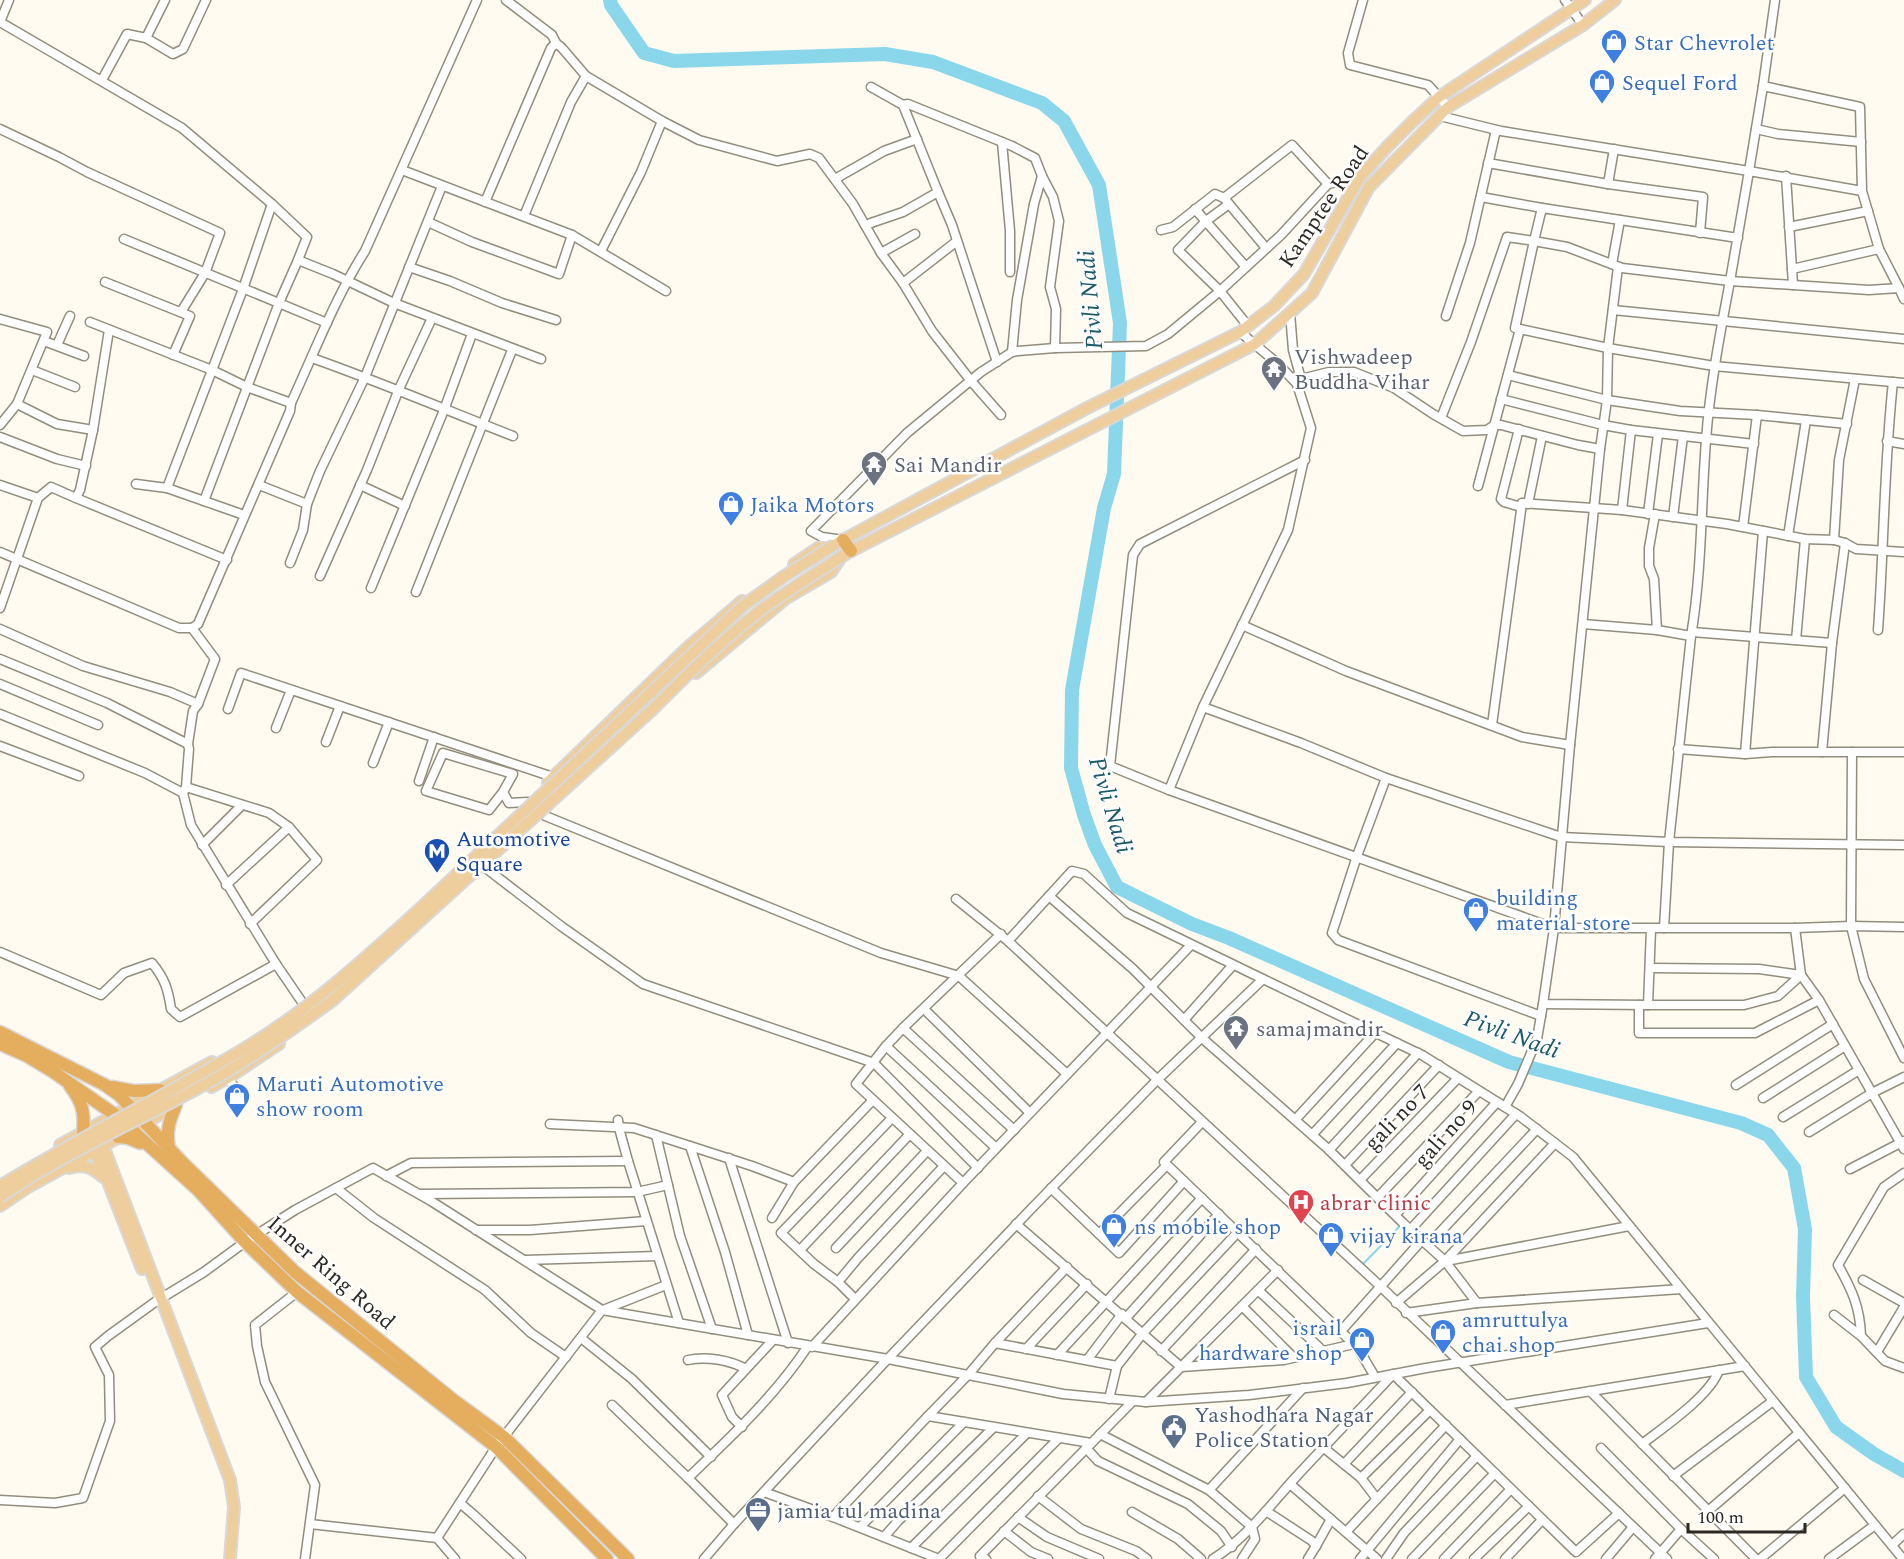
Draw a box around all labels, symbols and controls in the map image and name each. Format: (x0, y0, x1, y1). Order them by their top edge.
shop icon: Star Chevrolet (1599, 27, 1629, 65)
place label: Star Chevrolet (1634, 27, 1774, 60)
shop icon: Sequel Ford (1587, 67, 1617, 105)
place label: Sequel Ford (1622, 67, 1738, 100)
street label: Kamptee Road (1271, 139, 1378, 275)
water label: Pivli Nadi (1069, 248, 1113, 351)
place label: Vishwadeep Buddha Vihar (1294, 341, 1430, 399)
temple icon: Vishwadeep Buddha Vihar (1259, 354, 1289, 392)
temple icon: Sai Mandir (859, 449, 889, 487)
place label: Sai Mandir (894, 449, 1002, 482)
shop icon: Jaika Motors (716, 489, 746, 527)
place label: Jaika Motors (750, 489, 875, 522)
water label: Pivli Nadi (1078, 752, 1142, 858)
place label: Automotive Square (456, 823, 571, 881)
metro station icon: Automotive Square (422, 836, 452, 874)
place label: building material store (1496, 882, 1631, 940)
shop icon: building material store (1461, 895, 1491, 933)
water label: Pivli Nadi (1459, 1001, 1565, 1069)
temple icon: samajmandir (1221, 1013, 1251, 1051)
place label: samajmandir (1256, 1013, 1383, 1046)
place label: Maruti Automotive show room (256, 1068, 444, 1126)
street label: gali no 7 (1357, 1077, 1438, 1159)
shop icon: Maruti Automotive show room (222, 1081, 252, 1119)
street label: gali no 9 (1406, 1092, 1486, 1176)
hospital icon: abrar clinic (1286, 1187, 1316, 1225)
place label: abrar clinic (1320, 1187, 1431, 1220)
street label: Inner Ring Road (260, 1208, 402, 1338)
shop icon: ns mobile shop (1099, 1211, 1129, 1249)
place label: ns mobile shop (1134, 1211, 1281, 1244)
shop icon: vijay kirana (1316, 1220, 1346, 1258)
place label: vijay kirana (1349, 1220, 1463, 1253)
place label: amruttulya chai shop (1462, 1304, 1569, 1362)
place label: israil hardware shop (1199, 1312, 1342, 1370)
shop icon: amruttulya chai shop (1428, 1317, 1458, 1355)
shop icon: israil hardware shop (1347, 1325, 1377, 1363)
place label: Yashodhara Nagar Police Station (1194, 1399, 1374, 1457)
public building icon: Yashodhara Nagar Police Station (1159, 1412, 1189, 1450)
office icon: jamia tul madina (743, 1495, 773, 1533)
place label: jamia tul madina (777, 1495, 941, 1528)
scale bar (1688, 1496, 1805, 1534)
text: 100 m (1697, 1504, 1744, 1531)

